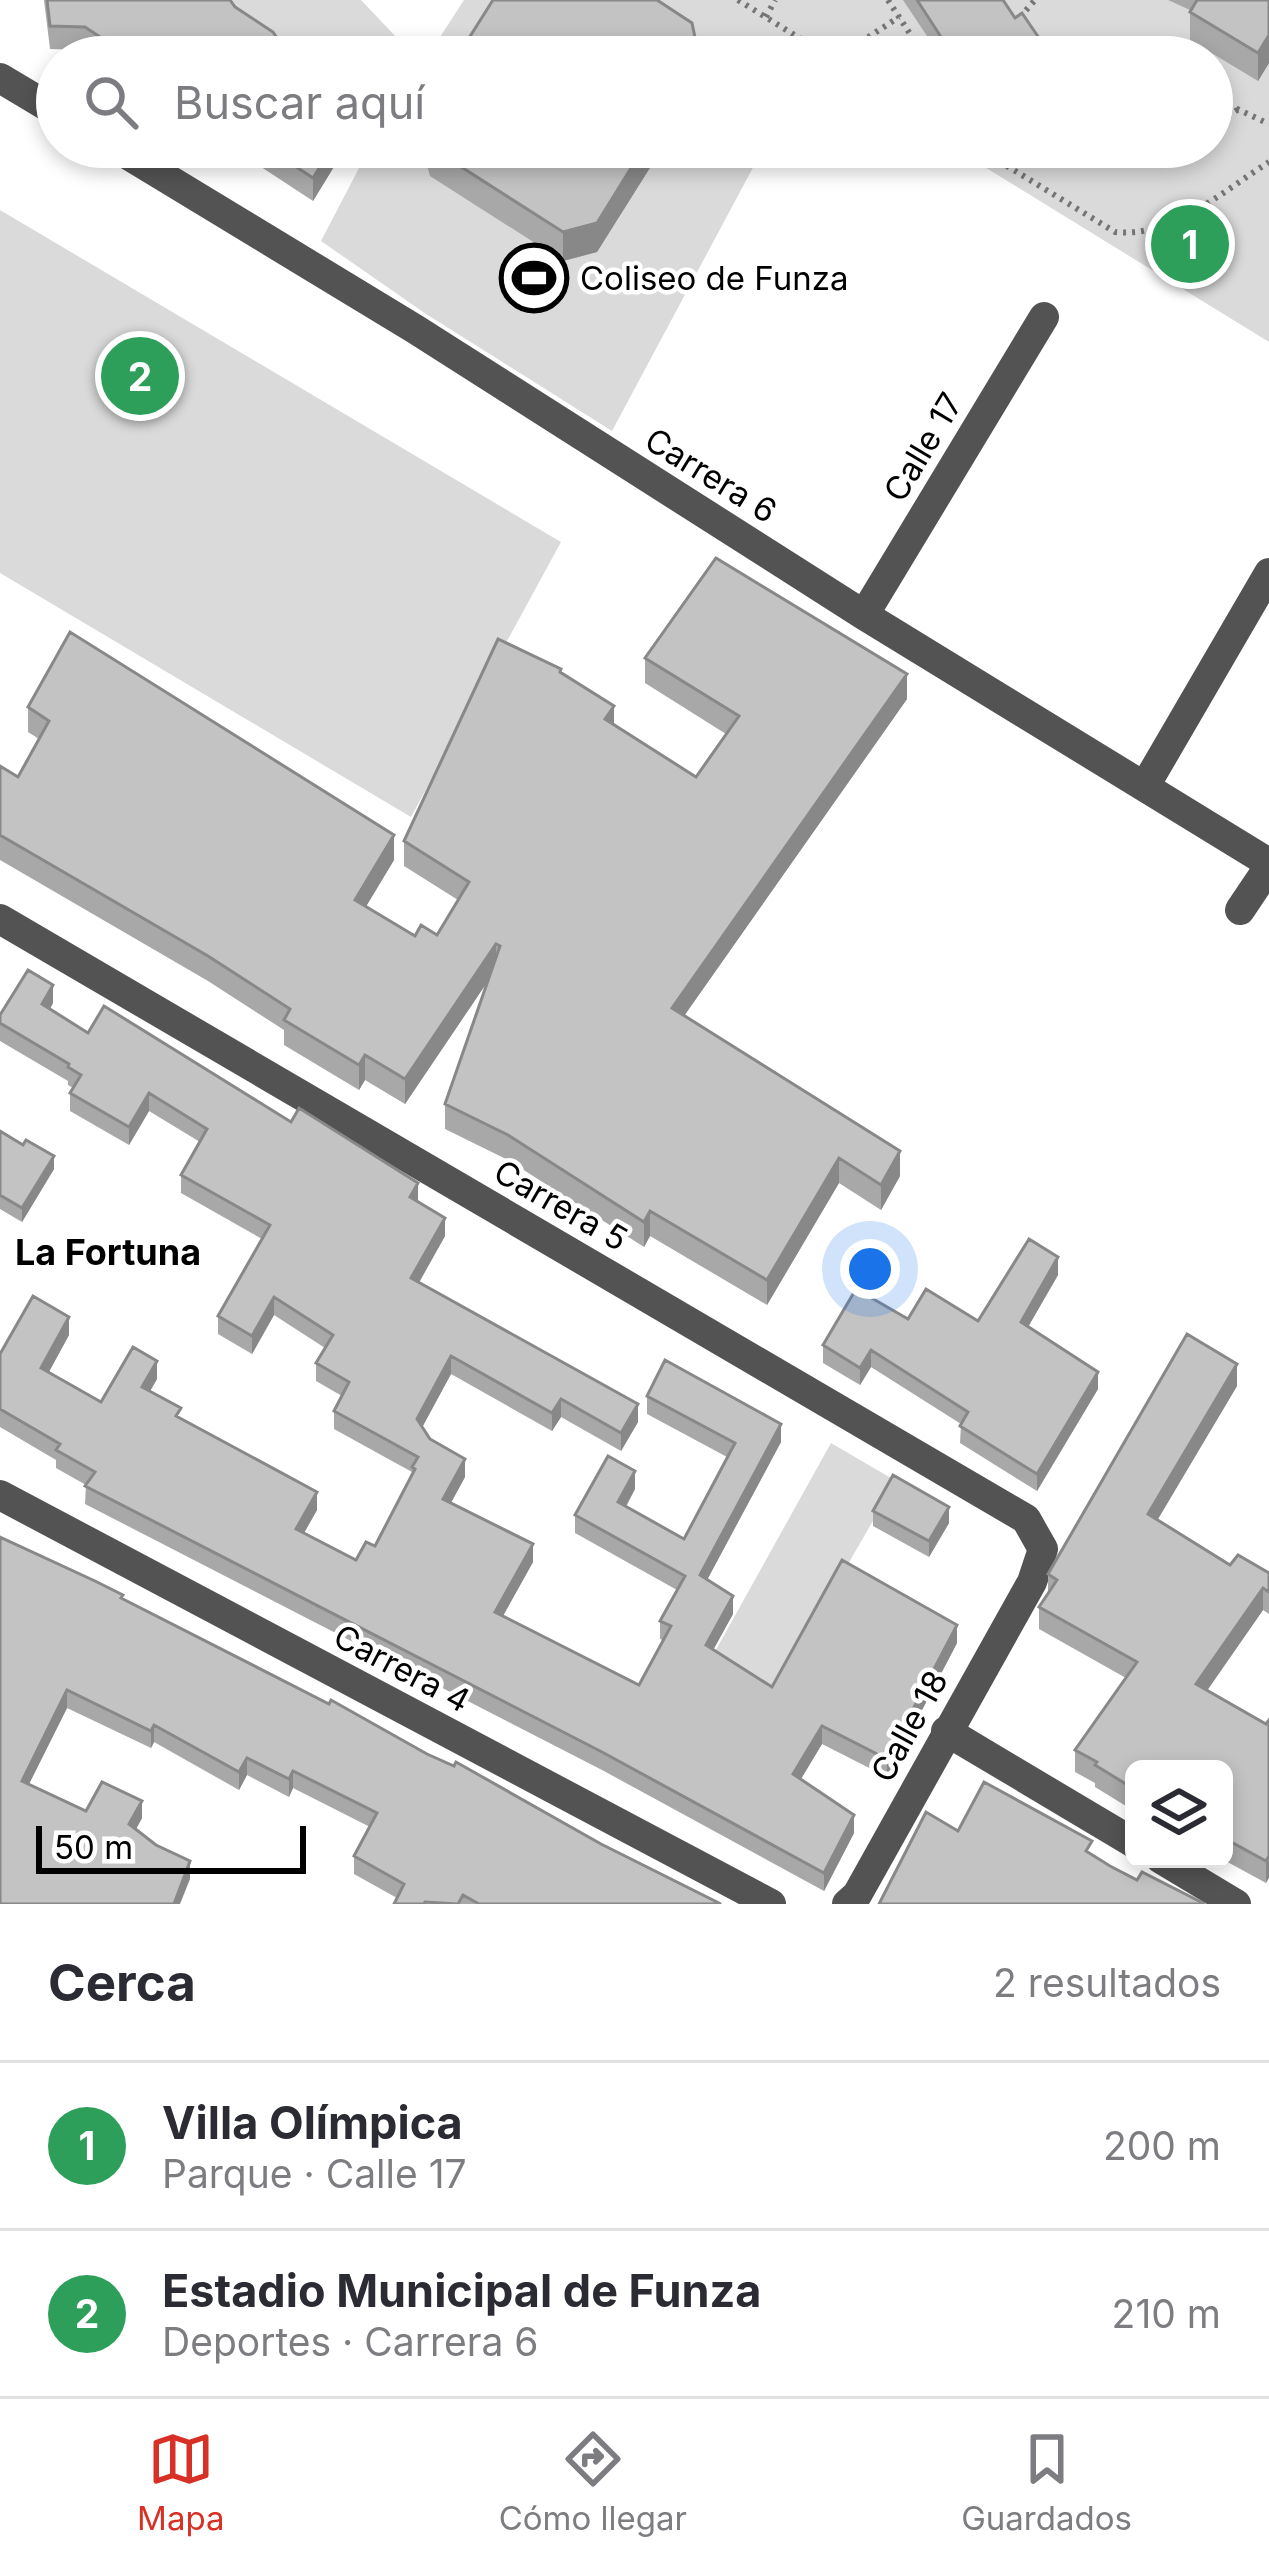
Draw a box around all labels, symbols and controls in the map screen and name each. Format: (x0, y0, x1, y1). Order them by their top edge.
search box (36, 36, 1233, 168)
icon: search (78, 69, 144, 135)
text: Buscar aquí (174, 75, 425, 130)
pin: 1 (1151, 199, 1229, 289)
sports icon: Coliseo de Funza (499, 243, 569, 313)
place label: Coliseo de Funza (580, 258, 848, 298)
pin: 2 (101, 331, 179, 421)
street label: Calle 17 (875, 386, 971, 508)
street label: Carrera 6 (638, 419, 784, 531)
street label: Carrera 5 (487, 1151, 635, 1259)
district label: La Fortuna (15, 1230, 201, 1274)
your location (840, 1239, 900, 1299)
street label: Carrera 4 (327, 1616, 477, 1720)
street label: Calle 18 (862, 1663, 956, 1789)
map controls (1125, 1760, 1233, 1868)
button: layers (1125, 1760, 1233, 1868)
scale bar (36, 1820, 306, 1873)
text: 50 m (54, 1827, 133, 1867)
text: Cerca (48, 1952, 196, 2013)
text: 2 resultados (993, 1959, 1221, 2006)
text: Villa Olímpica (162, 2095, 463, 2150)
text: 1 (79, 2122, 95, 2169)
text: 200 m (1103, 2122, 1221, 2169)
text: Parque · Calle 17 (162, 2150, 467, 2197)
text: Estadio Municipal de Funza (162, 2263, 761, 2318)
text: 2 (75, 2290, 99, 2337)
text: 210 m (1112, 2290, 1221, 2337)
text: Deportes · Carrera 6 (162, 2318, 539, 2365)
tab: Mapa (137, 2426, 225, 2538)
tab: Cómo llegar (499, 2426, 687, 2538)
tab: Guardados (961, 2426, 1132, 2538)

